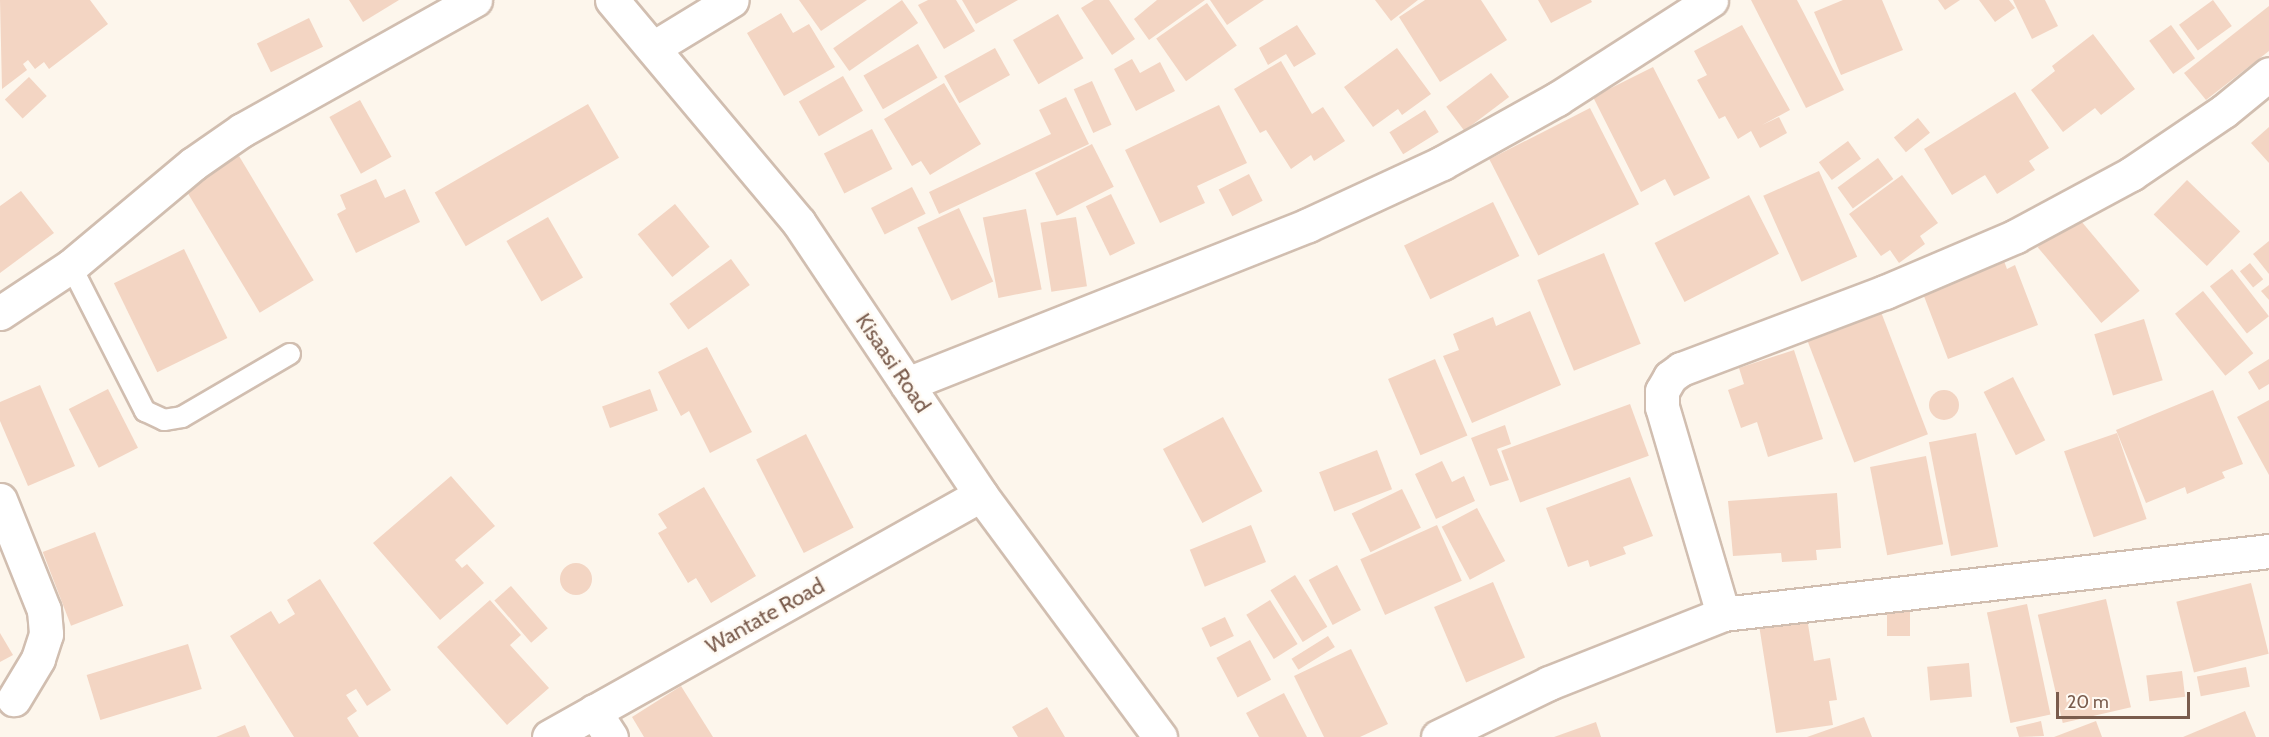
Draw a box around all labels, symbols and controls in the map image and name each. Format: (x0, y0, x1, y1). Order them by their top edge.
street label: Kisaasi Road (850, 308, 936, 418)
street label: Wantate Road (701, 573, 829, 659)
scale bar (2059, 680, 2192, 718)
text: 20 m (2067, 691, 2109, 713)

